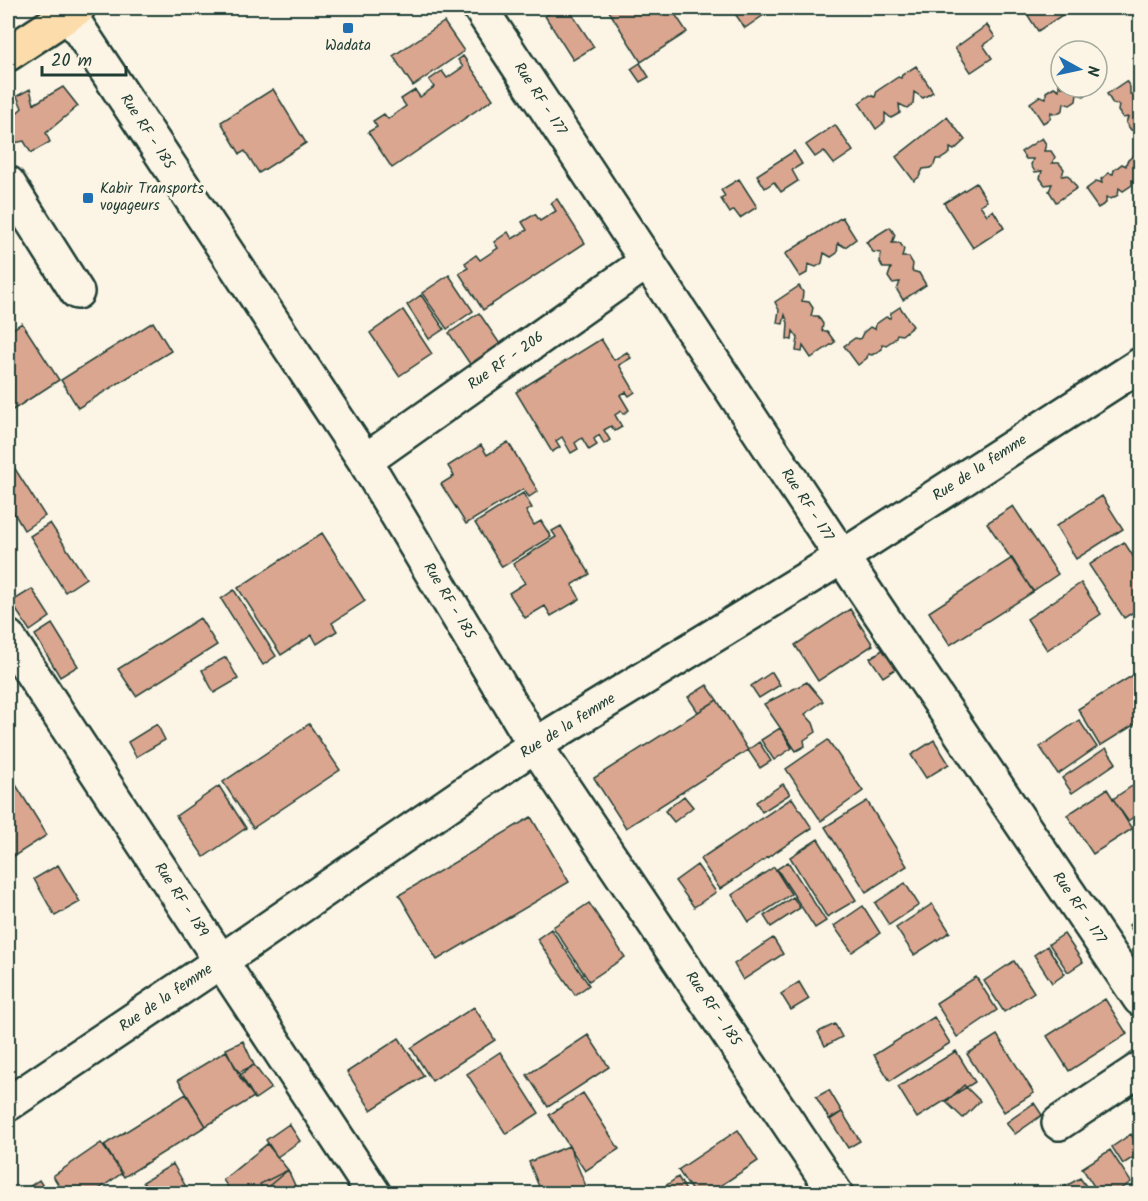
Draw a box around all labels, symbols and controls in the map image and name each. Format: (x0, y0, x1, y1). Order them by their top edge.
marker: Wadata (341, 21, 355, 35)
place label: Wadata (325, 34, 371, 58)
scale bar (42, 39, 126, 77)
north arrow (1049, 39, 1109, 99)
text: 20 m (51, 47, 92, 76)
street label: Rue RF - 177 (507, 58, 573, 141)
text: N (1079, 64, 1105, 78)
street label: Rue RF - 185 (113, 89, 181, 175)
place label: Kabir Transports voyageurs (100, 177, 204, 218)
marker: Kabir Transports voyageurs (81, 191, 95, 205)
street label: Rue RF - 206 (463, 326, 549, 396)
street label: Rue de la femme (928, 428, 1032, 508)
street label: Rue RF - 177 (774, 464, 840, 547)
street label: Rue RF - 185 (417, 558, 482, 645)
street label: Rue de la femme (516, 687, 621, 765)
street label: Rue RF - 189 (148, 858, 215, 943)
street label: Rue RF - 177 (1046, 867, 1113, 950)
street label: Rue de la femme (114, 958, 218, 1038)
street label: Rue RF - 185 (679, 967, 748, 1052)

